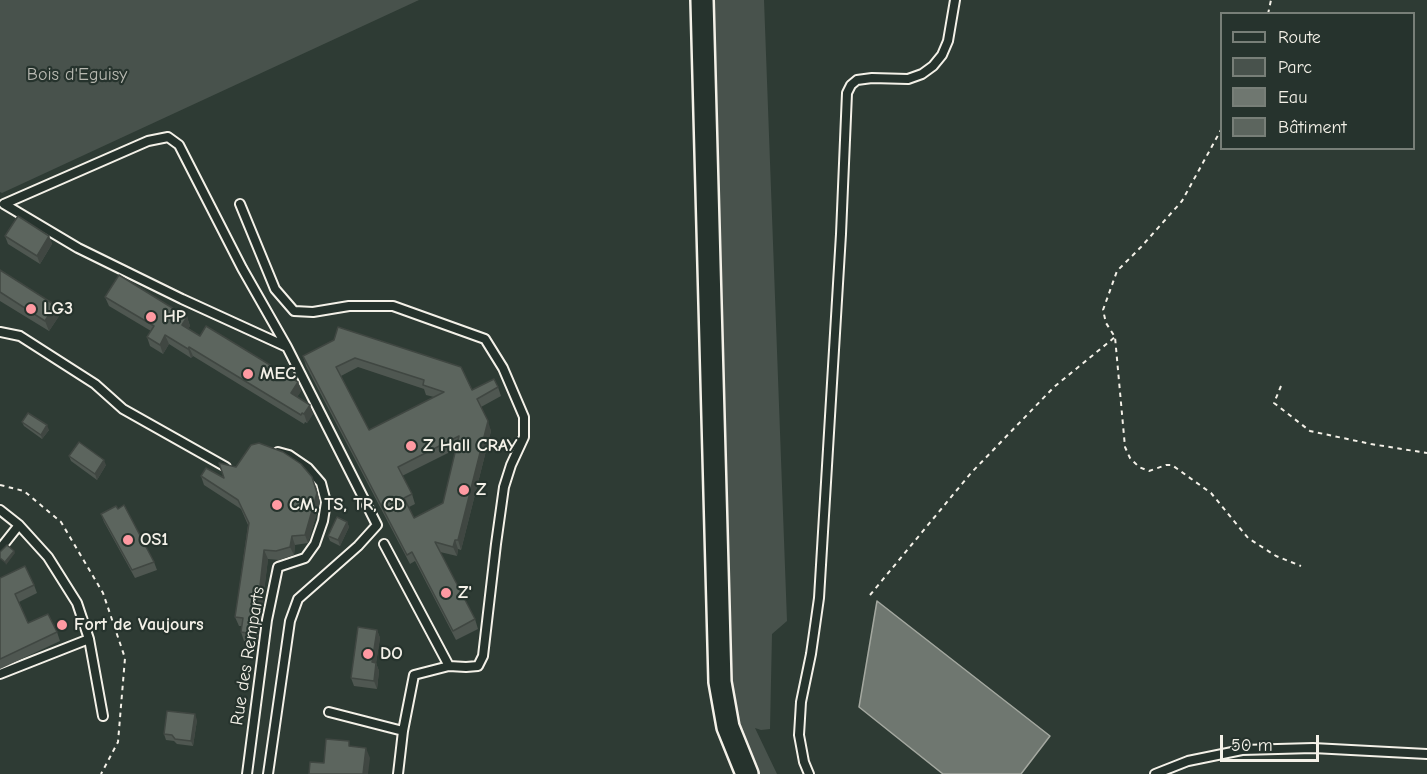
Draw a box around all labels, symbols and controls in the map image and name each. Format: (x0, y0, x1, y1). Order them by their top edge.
legend (1220, 12, 1415, 150)
text: Route (1278, 27, 1321, 48)
text: Parc (1278, 57, 1312, 78)
park label: Bois d'Eguisy (27, 64, 127, 86)
text: Eau (1278, 87, 1307, 108)
text: Bâtiment (1278, 117, 1347, 138)
place label: LG3 (43, 298, 73, 320)
marker: LG3 (24, 302, 38, 316)
place label: HP (163, 306, 186, 328)
marker: HP (144, 310, 158, 324)
place label: MEC (260, 363, 296, 385)
marker: MEC (241, 367, 255, 381)
place label: Z Hall CRAY (423, 435, 517, 457)
marker: Z Hall CRAY (404, 439, 418, 453)
place label: Z (476, 479, 486, 501)
marker: Z (457, 483, 471, 497)
place label: CM, TS, TR, CD (289, 494, 405, 516)
marker: CM, TS, TR, CD (270, 498, 284, 512)
place label: OS1 (140, 529, 168, 551)
marker: OS1 (121, 533, 135, 547)
place label: Z' (458, 582, 472, 604)
street label: Rue des Remparts (226, 585, 270, 727)
marker: Z' (439, 586, 453, 600)
place label: Fort de Vaujours (74, 614, 204, 636)
marker: Fort de Vaujours (55, 618, 69, 632)
place label: DO (380, 643, 403, 665)
marker: DO (361, 647, 375, 661)
scale bar (1223, 723, 1322, 761)
text: 50 m (1231, 735, 1273, 756)

